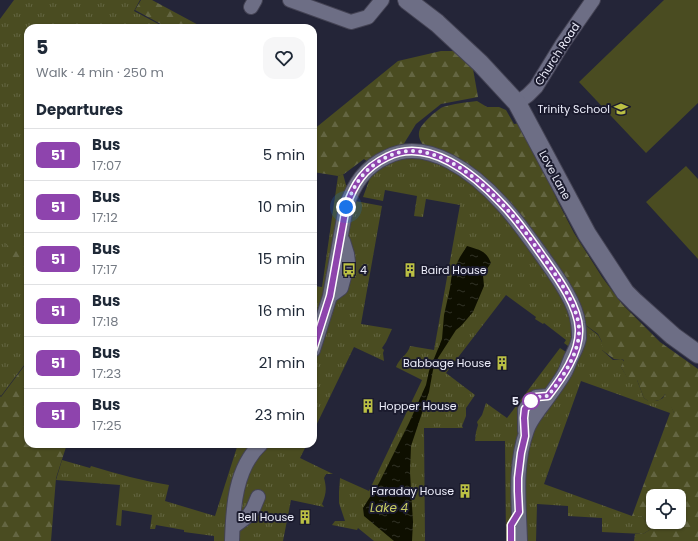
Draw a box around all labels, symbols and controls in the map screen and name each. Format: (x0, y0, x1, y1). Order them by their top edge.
street label: Church Road (531, 19, 583, 89)
text: 5 (36, 34, 48, 61)
button: heart (263, 37, 305, 79)
text: Walk · 4 min · 250 m (36, 63, 164, 82)
text: Departures (36, 99, 123, 120)
place label: Trinity School (537, 101, 610, 117)
school or university icon: Trinity School (613, 101, 629, 117)
text: Bus (92, 134, 120, 155)
text: 5 min (263, 144, 305, 165)
text: 51 (51, 145, 65, 165)
street label: Love Lane (535, 148, 575, 203)
text: 17:07 (92, 156, 121, 175)
text: Bus (92, 186, 120, 207)
text: 10 min (258, 196, 305, 217)
text: 51 (51, 197, 65, 217)
your location (336, 197, 356, 217)
text: 17:12 (92, 208, 118, 227)
text: Bus (92, 238, 120, 259)
text: 15 min (258, 248, 305, 269)
text: 51 (51, 249, 65, 269)
text: 17:17 (92, 260, 117, 279)
bus stop icon: 4 (341, 262, 357, 278)
place label: 4 (360, 262, 367, 278)
building icon: Baird House (402, 262, 418, 278)
place label: Baird House (421, 262, 487, 278)
text: Bus (92, 290, 120, 311)
text: 16 min (258, 300, 305, 321)
text: 51 (51, 301, 65, 321)
text: 17:18 (92, 312, 118, 331)
text: Bus (92, 342, 120, 363)
text: 21 min (259, 352, 305, 373)
text: 51 (51, 353, 65, 373)
place label: Babbage House (403, 355, 491, 371)
building icon: Babbage House (494, 355, 510, 371)
text: 17:23 (92, 364, 121, 383)
marker: 5 (522, 392, 540, 410)
place label: 5 (512, 393, 519, 409)
text: Bus (92, 394, 120, 415)
building icon: Hopper House (360, 398, 376, 414)
place label: Hopper House (379, 398, 457, 414)
text: 23 min (255, 404, 305, 425)
text: 51 (51, 405, 65, 425)
text: 17:25 (92, 416, 122, 435)
place label: Faraday House (371, 483, 454, 499)
building icon: Faraday House (457, 483, 473, 499)
map controls (646, 489, 686, 529)
button: locate (646, 489, 686, 529)
water label: Lake 4 (370, 499, 408, 516)
place label: Bell House (238, 509, 294, 525)
building icon: Bell House (297, 509, 313, 525)

